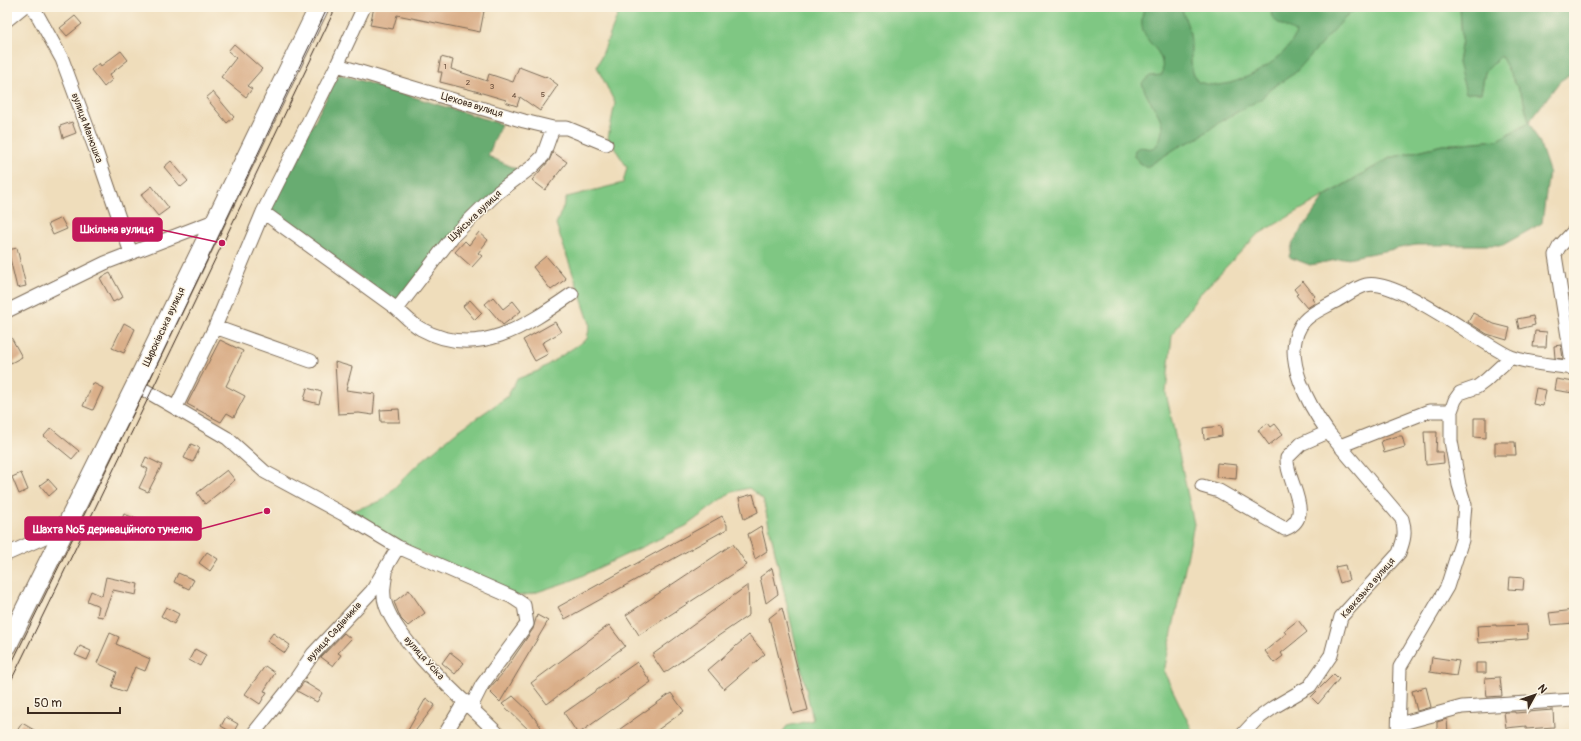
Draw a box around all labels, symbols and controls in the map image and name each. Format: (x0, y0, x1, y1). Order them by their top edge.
house number: 1 (443, 62, 447, 71)
house number: 2 (466, 78, 471, 87)
house number: 3 (490, 82, 495, 91)
street label: Цехова вулиця (440, 90, 505, 120)
house number: 5 (541, 90, 545, 99)
street label: вулиця Манюшка (69, 91, 105, 165)
house number: 4 (512, 91, 517, 100)
street label: Шуйська вулиця (446, 188, 504, 244)
callout: Шкільна вулиця (73, 218, 162, 241)
text: Шкільна вулиця (79, 223, 154, 236)
street label: Широківська вулиця (140, 285, 188, 369)
callout: Шахта №5 дериваційного тунелю (25, 517, 201, 540)
text: Шахта №5 дериваційного тунелю (32, 523, 193, 536)
street label: Кавказька вулиця (1338, 555, 1398, 621)
street label: вулиця Садівників (304, 599, 364, 665)
street label: вулиця Усіка (401, 634, 447, 683)
north arrow (1515, 675, 1555, 715)
text: N (1535, 682, 1550, 696)
scale bar (28, 689, 120, 715)
text: 50 m (34, 696, 62, 711)

